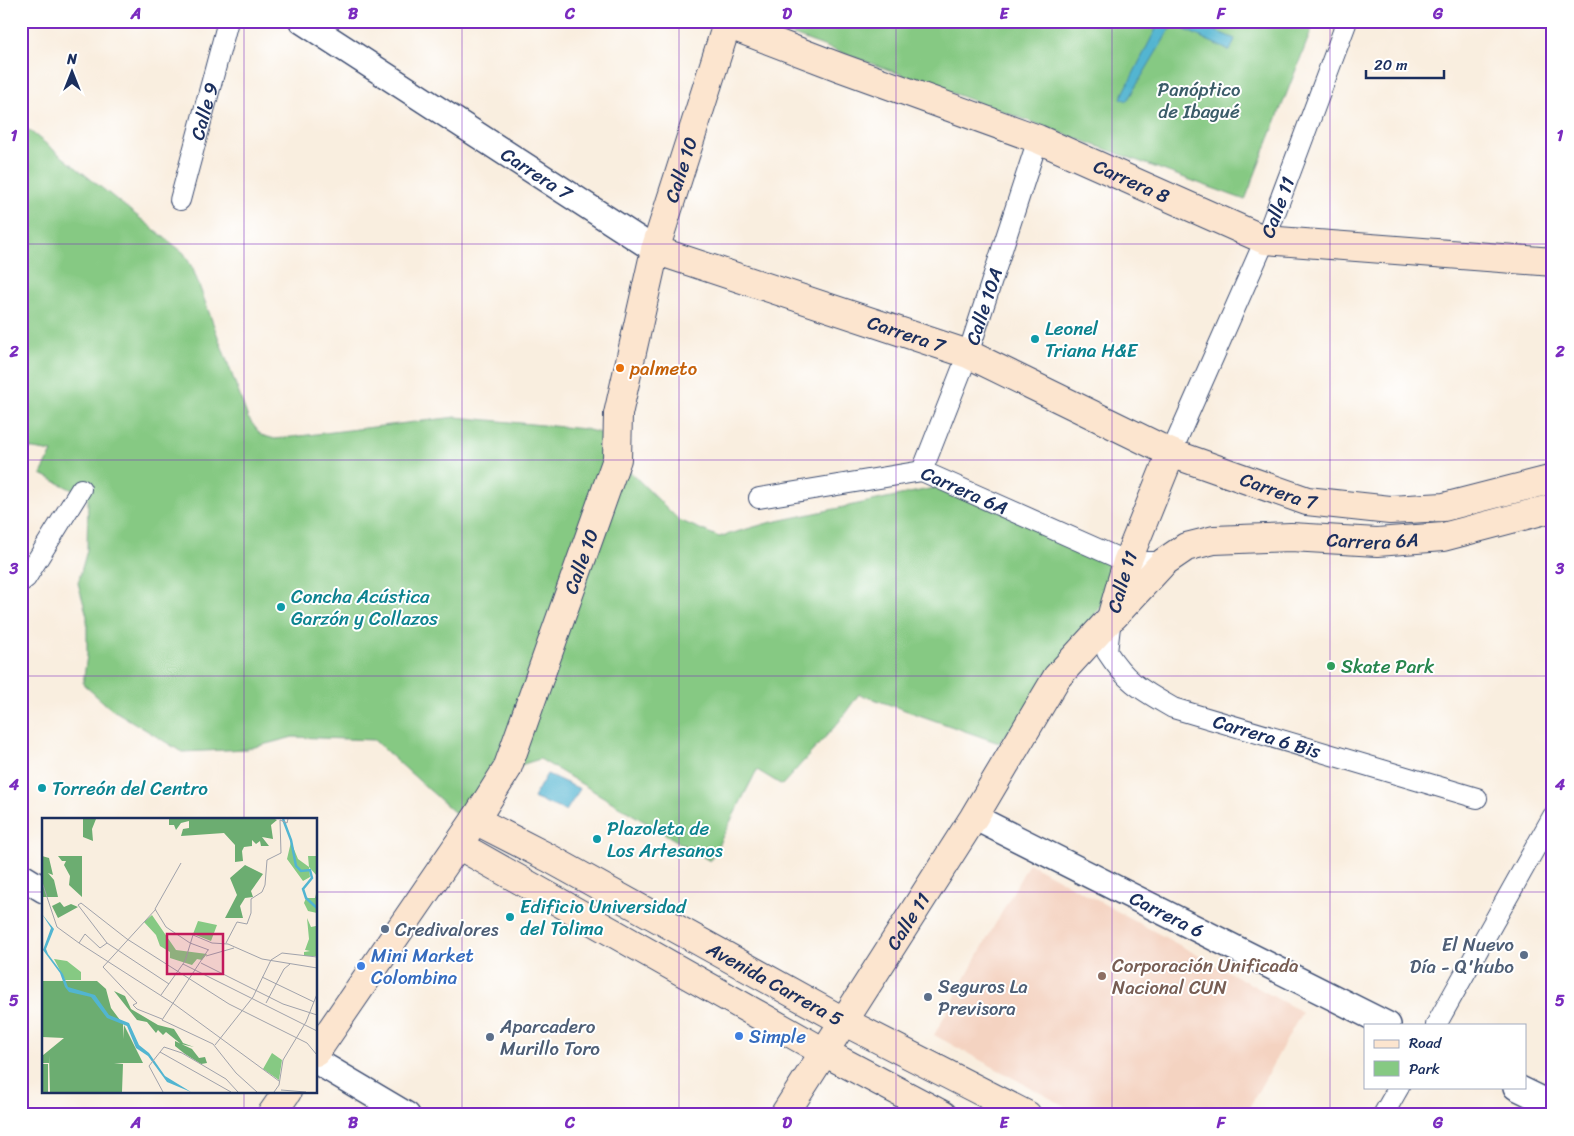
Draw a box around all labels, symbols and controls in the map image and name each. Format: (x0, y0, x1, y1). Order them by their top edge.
text: A (130, 0, 141, 28)
text: B (348, 0, 359, 28)
text: C (564, 0, 576, 28)
text: D (782, 0, 792, 28)
text: E (1000, 0, 1010, 28)
text: F (1216, 0, 1227, 28)
text: G (1432, 0, 1444, 28)
text: N (66, 47, 77, 72)
north arrow (48, 48, 98, 98)
scale bar (1366, 48, 1444, 80)
text: 20 m (1374, 52, 1408, 78)
park label: Panóptico de Ibagué (1158, 73, 1240, 128)
street label: Calle 9 (180, 79, 227, 144)
text: 1 (11, 121, 18, 150)
text: 1 (1557, 121, 1564, 150)
street label: Calle 10 (655, 133, 707, 207)
street label: Carrera 7 (494, 138, 580, 210)
street label: Carrera 8 (1088, 149, 1176, 212)
street label: Calle 11 (1251, 172, 1304, 242)
street label: Calle 10A (956, 263, 1012, 349)
street label: Carrera 7 (863, 305, 951, 362)
place label: Leonel Triana H&E (1045, 312, 1139, 367)
marker: Leonel Triana H&E (1029, 333, 1041, 345)
text: 2 (8, 337, 19, 366)
text: 2 (1554, 337, 1565, 366)
place label: palmeto (629, 352, 697, 385)
marker: palmeto (614, 362, 626, 374)
street label: Carrera 6A (916, 456, 1014, 524)
street label: Carrera 7 (1236, 462, 1320, 519)
street label: Carrera 6A (1326, 522, 1420, 559)
street label: Calle 10 (554, 524, 608, 598)
street label: Calle 11 (1097, 545, 1147, 617)
text: 3 (9, 554, 19, 583)
text: 3 (1555, 554, 1565, 583)
place label: Concha Acústica Garzón y Collazos (291, 580, 438, 635)
marker: Concha Acústica Garzón y Collazos (275, 601, 287, 613)
place label: Skate Park (1341, 650, 1435, 683)
marker: Skate Park (1325, 660, 1337, 672)
street label: Carrera 6 Bis (1209, 704, 1325, 767)
text: 4 (8, 770, 19, 799)
text: 4 (1554, 770, 1565, 799)
place label: Torreón del Centro (52, 772, 208, 805)
marker: Torreón del Centro (36, 782, 48, 794)
place label: Plazoleta de Los Artesanos (607, 812, 723, 867)
inset map (42, 818, 318, 1094)
marker: Plazoleta de Los Artesanos (591, 833, 603, 845)
street label: Carrera 6 (1124, 881, 1210, 947)
street label: Calle 11 (877, 886, 939, 957)
place label: Edificio Universidad del Tolima (520, 890, 687, 945)
marker: Edificio Universidad del Tolima (504, 911, 516, 923)
place label: Credivalores (395, 913, 499, 946)
marker: Credivalores (379, 923, 391, 935)
place label: El Nuevo Día - Q'hubo (1410, 928, 1514, 983)
street label: Avenida Carrera 5 (700, 932, 850, 1035)
place label: Mini Market Colombina (371, 939, 474, 994)
place label: Corporación Unificada Nacional CUN (1112, 949, 1299, 1004)
marker: El Nuevo Día - Q'hubo (1518, 949, 1530, 961)
marker: Mini Market Colombina (355, 960, 367, 972)
place label: Seguros La Previsora (938, 970, 1028, 1025)
marker: Corporación Unificada Nacional CUN (1096, 970, 1108, 982)
text: 5 (9, 986, 19, 1015)
text: 5 (1555, 986, 1565, 1015)
marker: Seguros La Previsora (922, 991, 934, 1003)
place label: Aparcadero Murillo Toro (499, 1010, 600, 1065)
place label: Simple (749, 1020, 806, 1053)
legend (1364, 1024, 1526, 1088)
marker: Simple (733, 1030, 745, 1042)
text: Road (1409, 1030, 1442, 1056)
marker: Aparcadero Murillo Toro (484, 1031, 496, 1043)
text: Park (1409, 1056, 1440, 1082)
text: A (130, 1108, 141, 1136)
text: B (348, 1108, 359, 1136)
text: C (564, 1108, 576, 1136)
text: D (782, 1108, 792, 1136)
text: E (1000, 1108, 1010, 1136)
text: F (1216, 1108, 1227, 1136)
text: G (1432, 1108, 1444, 1136)

